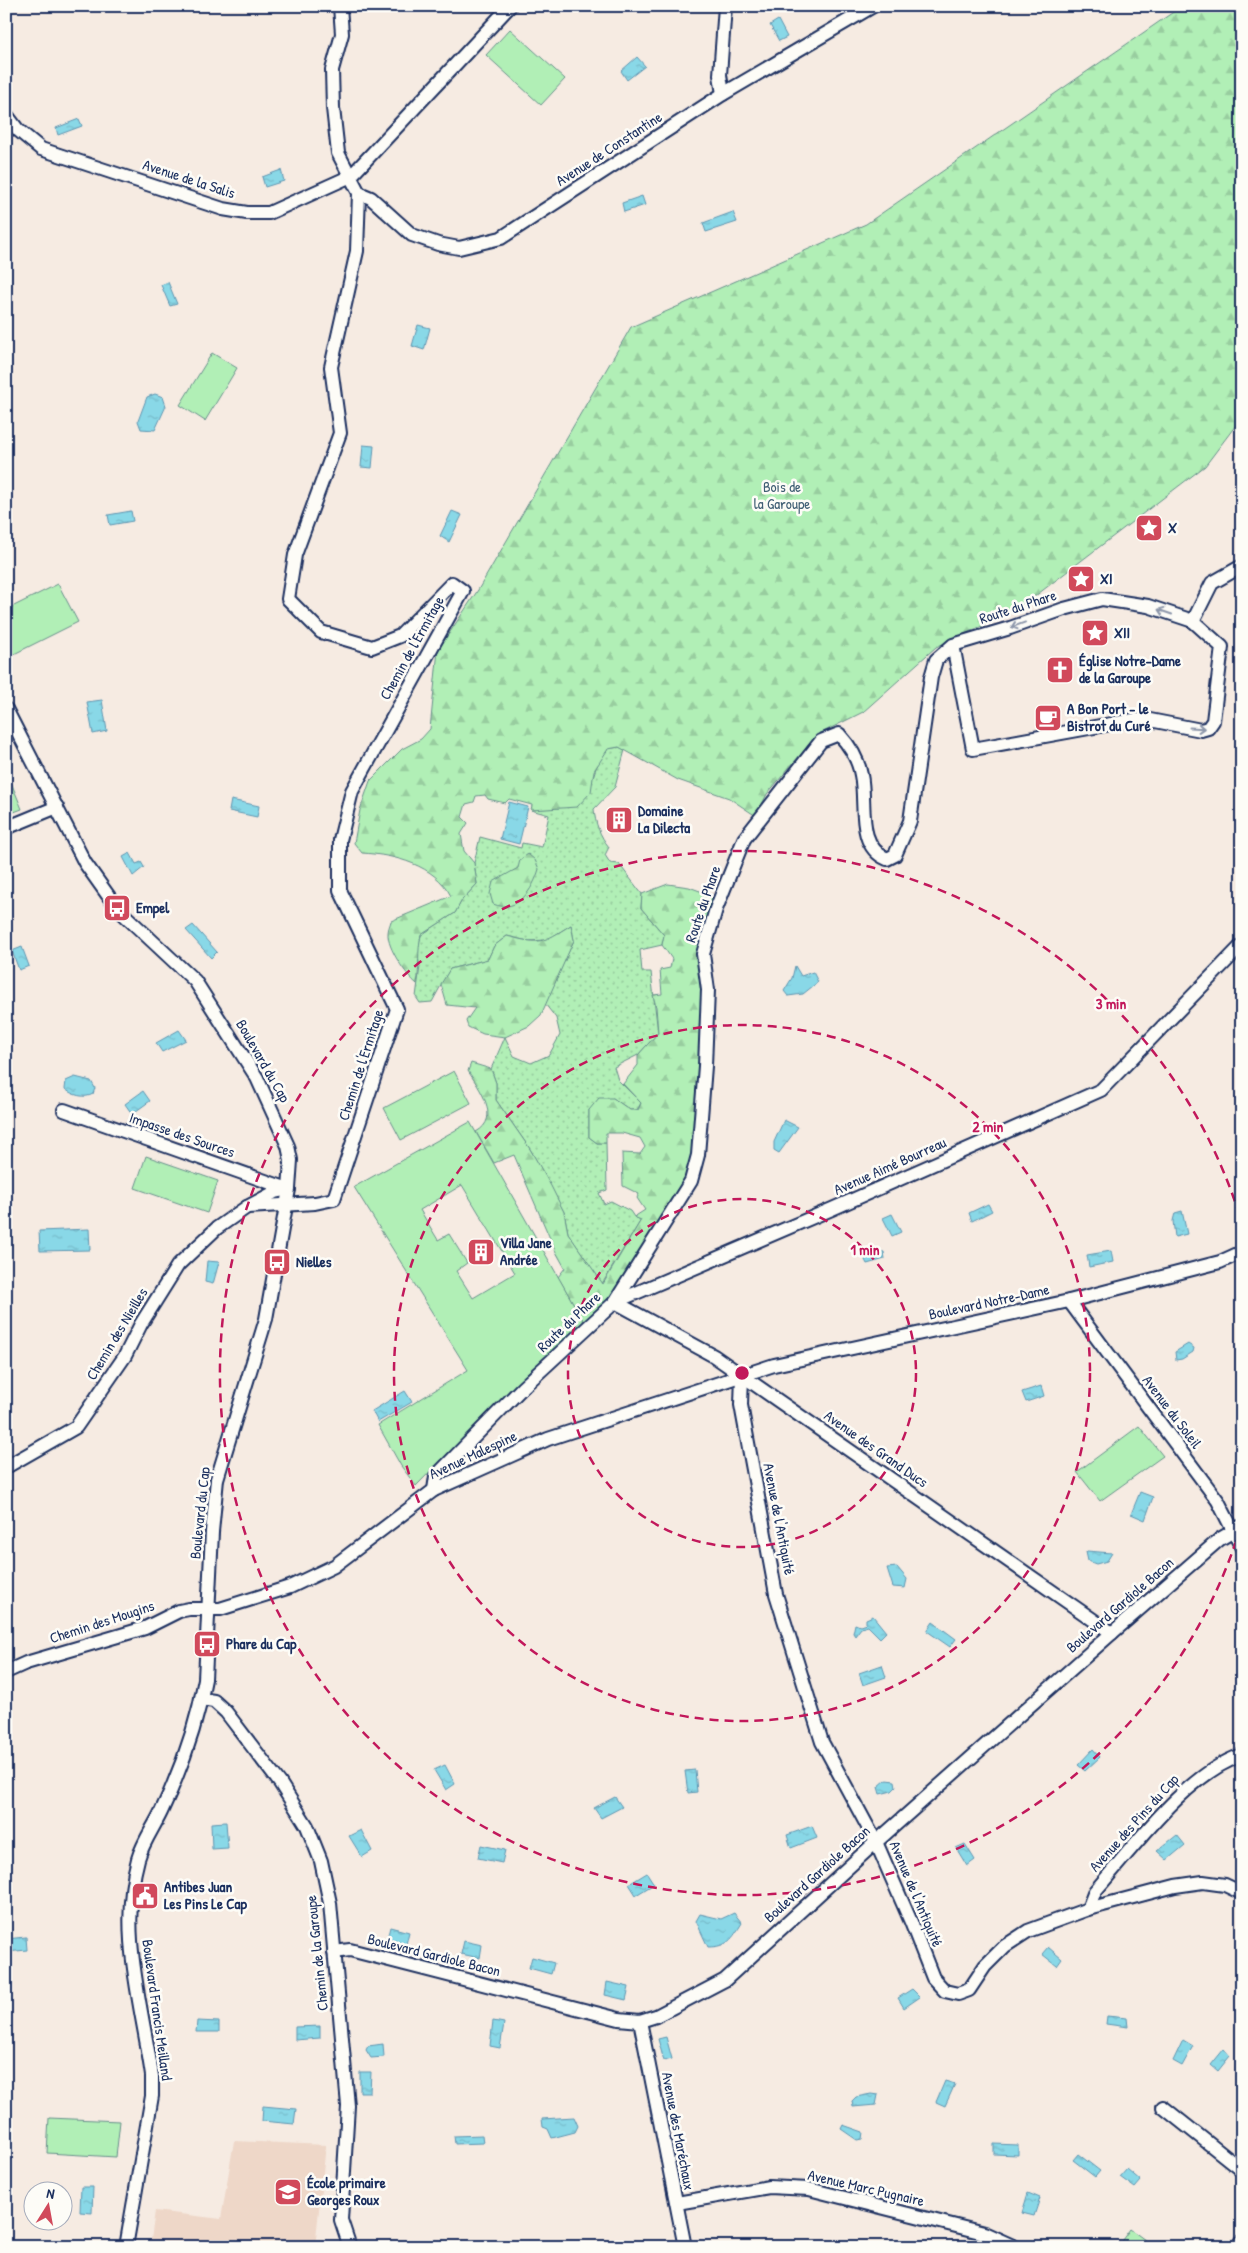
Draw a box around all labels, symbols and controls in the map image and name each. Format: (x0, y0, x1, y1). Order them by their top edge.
street label: Avenue de Constantine (552, 106, 666, 191)
street label: Avenue de la Salis (140, 154, 238, 203)
park label: Bois de la Garoupe (754, 476, 810, 514)
place icon: X (1134, 513, 1164, 543)
place label: X (1168, 517, 1177, 538)
place icon: XI (1066, 564, 1096, 594)
place label: XI (1100, 568, 1113, 589)
street label: Route du Phare (977, 584, 1059, 629)
street label: Chemin de l'Ermitage (374, 592, 449, 703)
one-way arrow (1158, 607, 1173, 616)
place icon: XII (1080, 618, 1110, 648)
one-way arrow (1011, 621, 1027, 630)
place label: XII (1114, 622, 1130, 643)
place label: Église Notre-Dame de la Garoupe (1079, 650, 1181, 689)
church icon: Église Notre-Dame de la Garoupe (1045, 655, 1075, 685)
place label: A Bon Port - le Bistrot du Curé (1067, 698, 1151, 736)
cafe icon: A Bon Port - le Bistrot du Curé (1033, 703, 1063, 733)
one-way arrow (1189, 723, 1205, 733)
place label: Domaine La Dilecta (638, 800, 690, 838)
building icon: Domaine La Dilecta (604, 805, 634, 835)
street label: Route du Phare (680, 863, 725, 945)
bus stop icon: Empel (102, 893, 132, 923)
place label: Empel (136, 897, 170, 919)
text: 3 min (1096, 993, 1126, 1014)
street label: Chemin de l'Ermitage (333, 1007, 388, 1123)
street label: Boulevard du Cap (231, 1015, 296, 1107)
street label: Impasse des Sources (127, 1107, 238, 1162)
text: 2 min (973, 1116, 1004, 1137)
street label: Avenue Aimé Bourreau (830, 1131, 949, 1200)
place label: Villa Jane Andrée (500, 1232, 552, 1270)
building icon: Villa Jane Andrée (466, 1237, 496, 1267)
text: 1 min (850, 1239, 880, 1260)
bus stop icon: Nielles (262, 1247, 292, 1277)
place label: Nielles (296, 1251, 332, 1272)
street label: Boulevard Notre-Dame (927, 1278, 1051, 1325)
street label: Chemin des Nieilles (81, 1283, 153, 1384)
street label: Route du Phare (532, 1287, 605, 1357)
centre of rings (733, 1364, 751, 1382)
street label: Avenue du Soleil (1138, 1371, 1207, 1453)
street label: Avenue des Grand Ducs (820, 1405, 933, 1492)
street label: Avenue Malespine (425, 1425, 520, 1484)
street label: Avenue de l'Antiquité (758, 1461, 801, 1577)
street label: Boulevard du Cap (184, 1465, 215, 1560)
street label: Boulevard Gardiole Bacon (1061, 1552, 1178, 1657)
street label: Chemin des Mougins (47, 1595, 157, 1648)
bus stop icon: Phare du Cap (192, 1629, 222, 1659)
place label: Phare du Cap (226, 1633, 297, 1655)
street label: Avenue des Pins du Cap (1084, 1769, 1184, 1876)
street label: Boulevard Gardiole Bacon (759, 1820, 874, 1927)
street label: Avenue de l'Antiquité (885, 1838, 948, 1950)
place label: Antibes Juan Les Pins Le Cap (164, 1876, 247, 1915)
public building icon: Antibes Juan Les Pins Le Cap (130, 1881, 160, 1911)
street label: Chemin de la Garoupe (300, 1894, 333, 2012)
street label: Boulevard Gardiole Bacon (365, 1928, 503, 1981)
street label: Boulevard Francis Meilland (137, 1938, 178, 2082)
street label: Avenue des Maréchaux (657, 2070, 700, 2192)
street label: Avenue Marc Pugnaire (806, 2164, 926, 2211)
place label: École primaire Georges Roux (307, 2172, 386, 2211)
school or university icon: École primaire Georges Roux (273, 2177, 303, 2207)
north arrow (22, 2180, 72, 2230)
text: N (45, 2183, 57, 2203)

